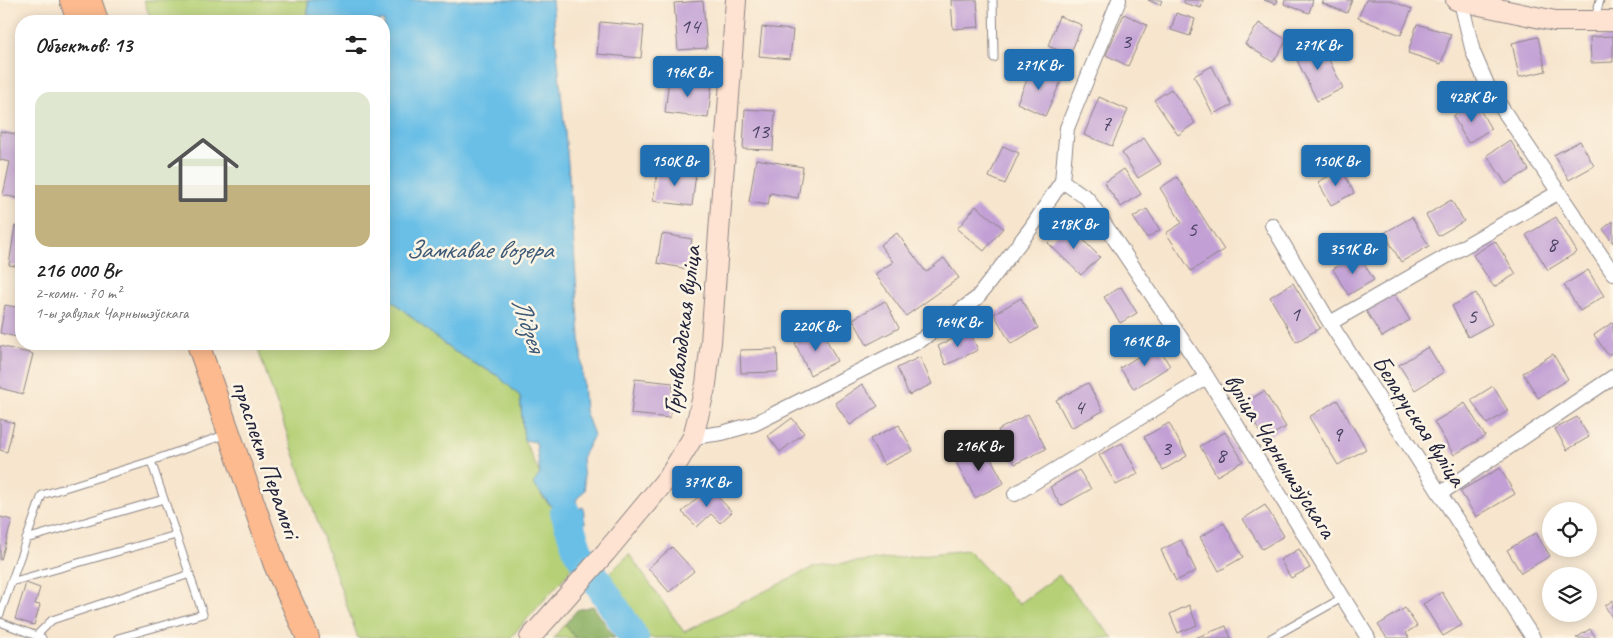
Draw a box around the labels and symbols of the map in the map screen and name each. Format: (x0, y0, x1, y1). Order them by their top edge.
house number: 14 (680, 12, 702, 40)
house number: 3 (1121, 27, 1133, 55)
pin: 271K Br (1272, 28, 1364, 71)
pin: 271K Br (993, 48, 1085, 91)
pin: 196K Br (642, 56, 734, 98)
pin: 428K Br (1426, 80, 1518, 123)
house number: 7 (1101, 109, 1112, 137)
house number: 13 (749, 117, 771, 145)
pin: 150K Br (629, 144, 721, 187)
pin: 150K Br (1290, 144, 1382, 187)
pin: 218K Br (1028, 208, 1120, 250)
house number: 5 (1187, 215, 1198, 243)
house number: 8 (1547, 230, 1559, 258)
pin: 351K Br (1307, 232, 1399, 275)
water label: Замкавае возера (405, 233, 555, 266)
street label: Грунвальдская вуліца (656, 242, 708, 416)
water label: Лідзея (504, 293, 554, 359)
house number: 1 (1290, 300, 1301, 328)
house number: 5 (1467, 302, 1478, 330)
pin: 164K Br (912, 306, 1004, 348)
pin: 220K Br (770, 310, 862, 352)
pin: 161K Br (1099, 324, 1191, 367)
street label: Беларуская вуліца (1365, 349, 1475, 494)
street label: вуліца Чарнышэўскага (1217, 367, 1345, 546)
street label: праспект Перамогі (224, 376, 309, 546)
house number: 4 (1074, 393, 1086, 421)
house number: 9 (1332, 420, 1344, 448)
pin: 216K Br (933, 430, 1025, 472)
house number: 3 (1161, 434, 1173, 462)
house number: 8 (1216, 441, 1228, 469)
pin: 371K Br (661, 466, 753, 508)

